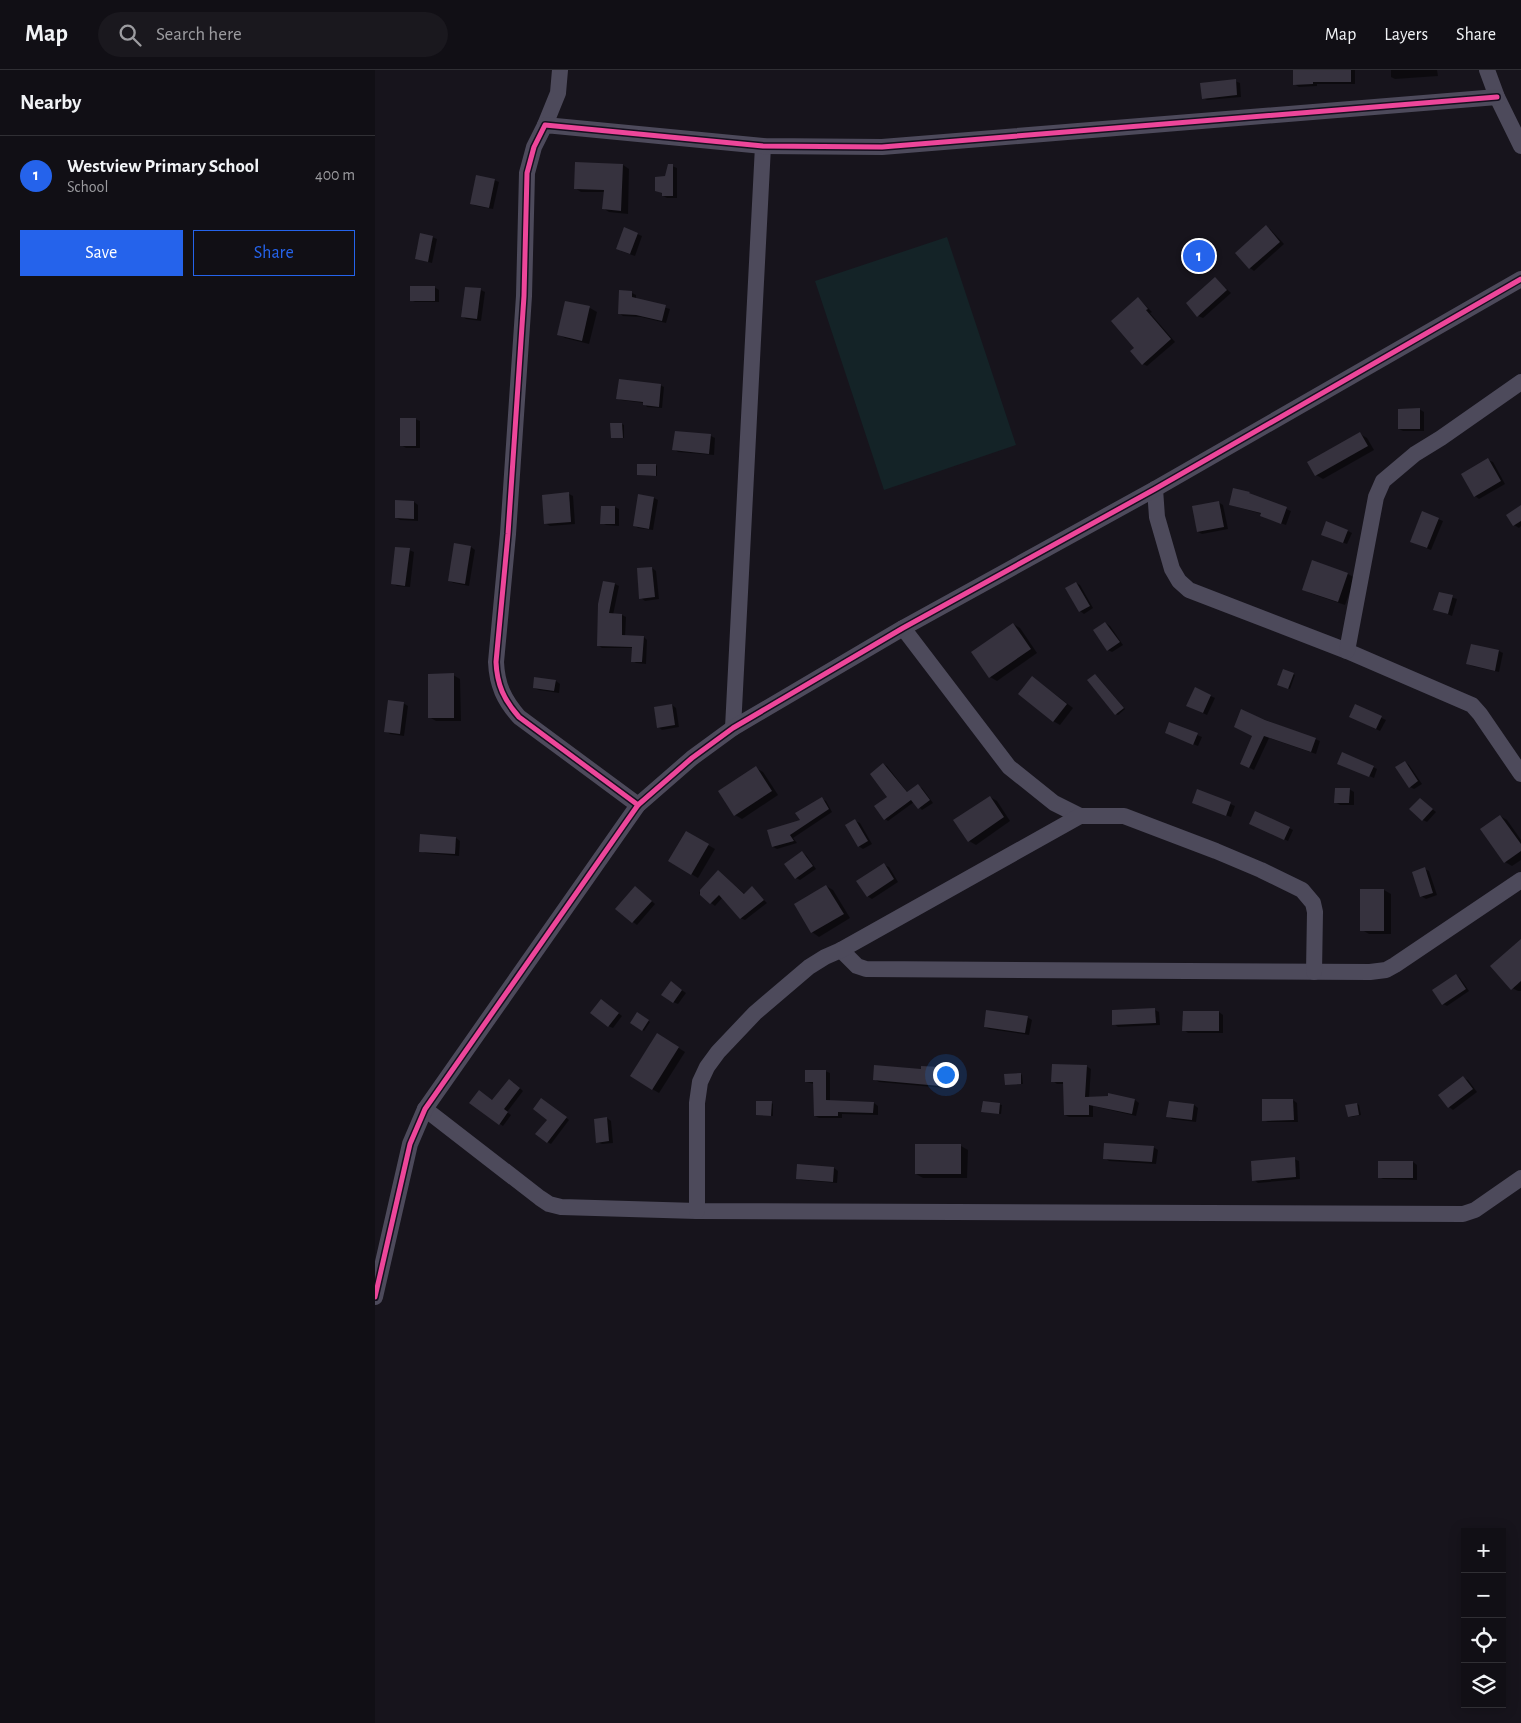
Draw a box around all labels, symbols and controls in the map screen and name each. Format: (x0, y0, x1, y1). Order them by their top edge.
search box (98, 12, 448, 57)
icon: search (116, 21, 144, 49)
text: Map (25, 22, 68, 46)
text: Search here (156, 25, 242, 44)
text: Map (1325, 26, 1356, 44)
text: Layers (1384, 26, 1428, 44)
text: Share (1456, 26, 1496, 44)
text: Nearby (20, 92, 81, 113)
text: Westview Primary School (67, 157, 259, 176)
text: 1 (33, 167, 39, 183)
text: 400 m (315, 167, 355, 183)
text: School (67, 179, 108, 195)
button: Save (20, 230, 183, 276)
button: Share (193, 230, 355, 276)
pin: 1 (1183, 237, 1215, 275)
your location (933, 1062, 959, 1088)
map controls (1461, 1528, 1506, 1708)
button: + (1461, 1528, 1506, 1573)
button: − (1461, 1573, 1506, 1618)
button: locate (1461, 1618, 1506, 1663)
button: layers (1461, 1663, 1506, 1708)

